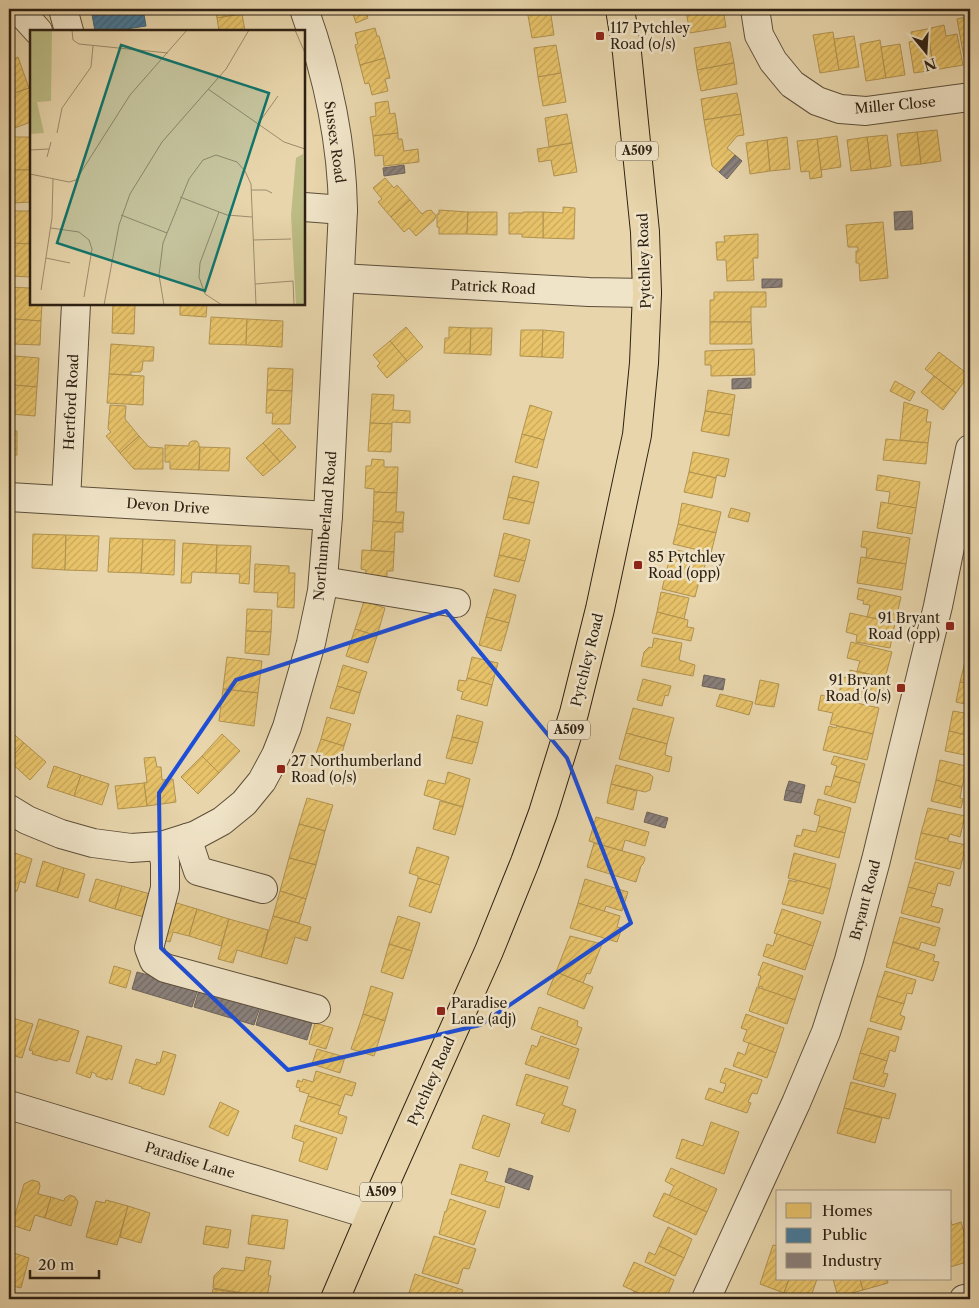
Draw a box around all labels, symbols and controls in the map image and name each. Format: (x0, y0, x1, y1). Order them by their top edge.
place label: 117 Pytchley Road (o/s) (610, 19, 690, 53)
north arrow (902, 28, 952, 78)
inset map (30, 30, 305, 305)
marker: 117 Pytchley Road (o/s) (594, 30, 606, 42)
text: N (921, 54, 939, 75)
street label: Miller Close (854, 92, 936, 118)
street label: Sussex Road (320, 100, 350, 185)
road number: A509 (616, 142, 658, 160)
street label: Pytchley Road (633, 212, 655, 309)
street label: Patrick Road (450, 276, 536, 298)
street label: Hertford Road (59, 353, 83, 451)
street label: Northumberland Road (309, 450, 341, 602)
street label: Devon Drive (126, 494, 210, 518)
place label: 85 Pytchley Road (opp) (648, 548, 725, 582)
marker: 85 Pytchley Road (opp) (632, 559, 644, 571)
place label: 91 Bryant Road (opp) (868, 609, 940, 643)
street label: Pytchley Road (567, 611, 607, 709)
marker: 91 Bryant Road (opp) (944, 620, 956, 632)
place label: 91 Bryant Road (o/s) (825, 671, 891, 705)
marker: 91 Bryant Road (o/s) (895, 682, 907, 694)
road number: A509 (548, 720, 590, 740)
place label: 27 Northumberland Road (o/s) (291, 752, 422, 786)
marker: 27 Northumberland Road (o/s) (275, 763, 287, 775)
street label: Bryant Road (846, 857, 884, 942)
place label: Paradise Lane (adj) (451, 994, 516, 1028)
marker: Paradise Lane (adj) (435, 1005, 447, 1017)
street label: Pytchley Road (403, 1033, 459, 1128)
street label: Paradise Lane (143, 1138, 237, 1182)
road number: A509 (360, 1182, 402, 1202)
legend (776, 1190, 952, 1280)
text: Homes (822, 1201, 873, 1220)
text: Public (822, 1225, 867, 1244)
scale bar (30, 1248, 99, 1280)
text: Industry (822, 1251, 882, 1270)
text: 20 m (38, 1255, 74, 1274)

